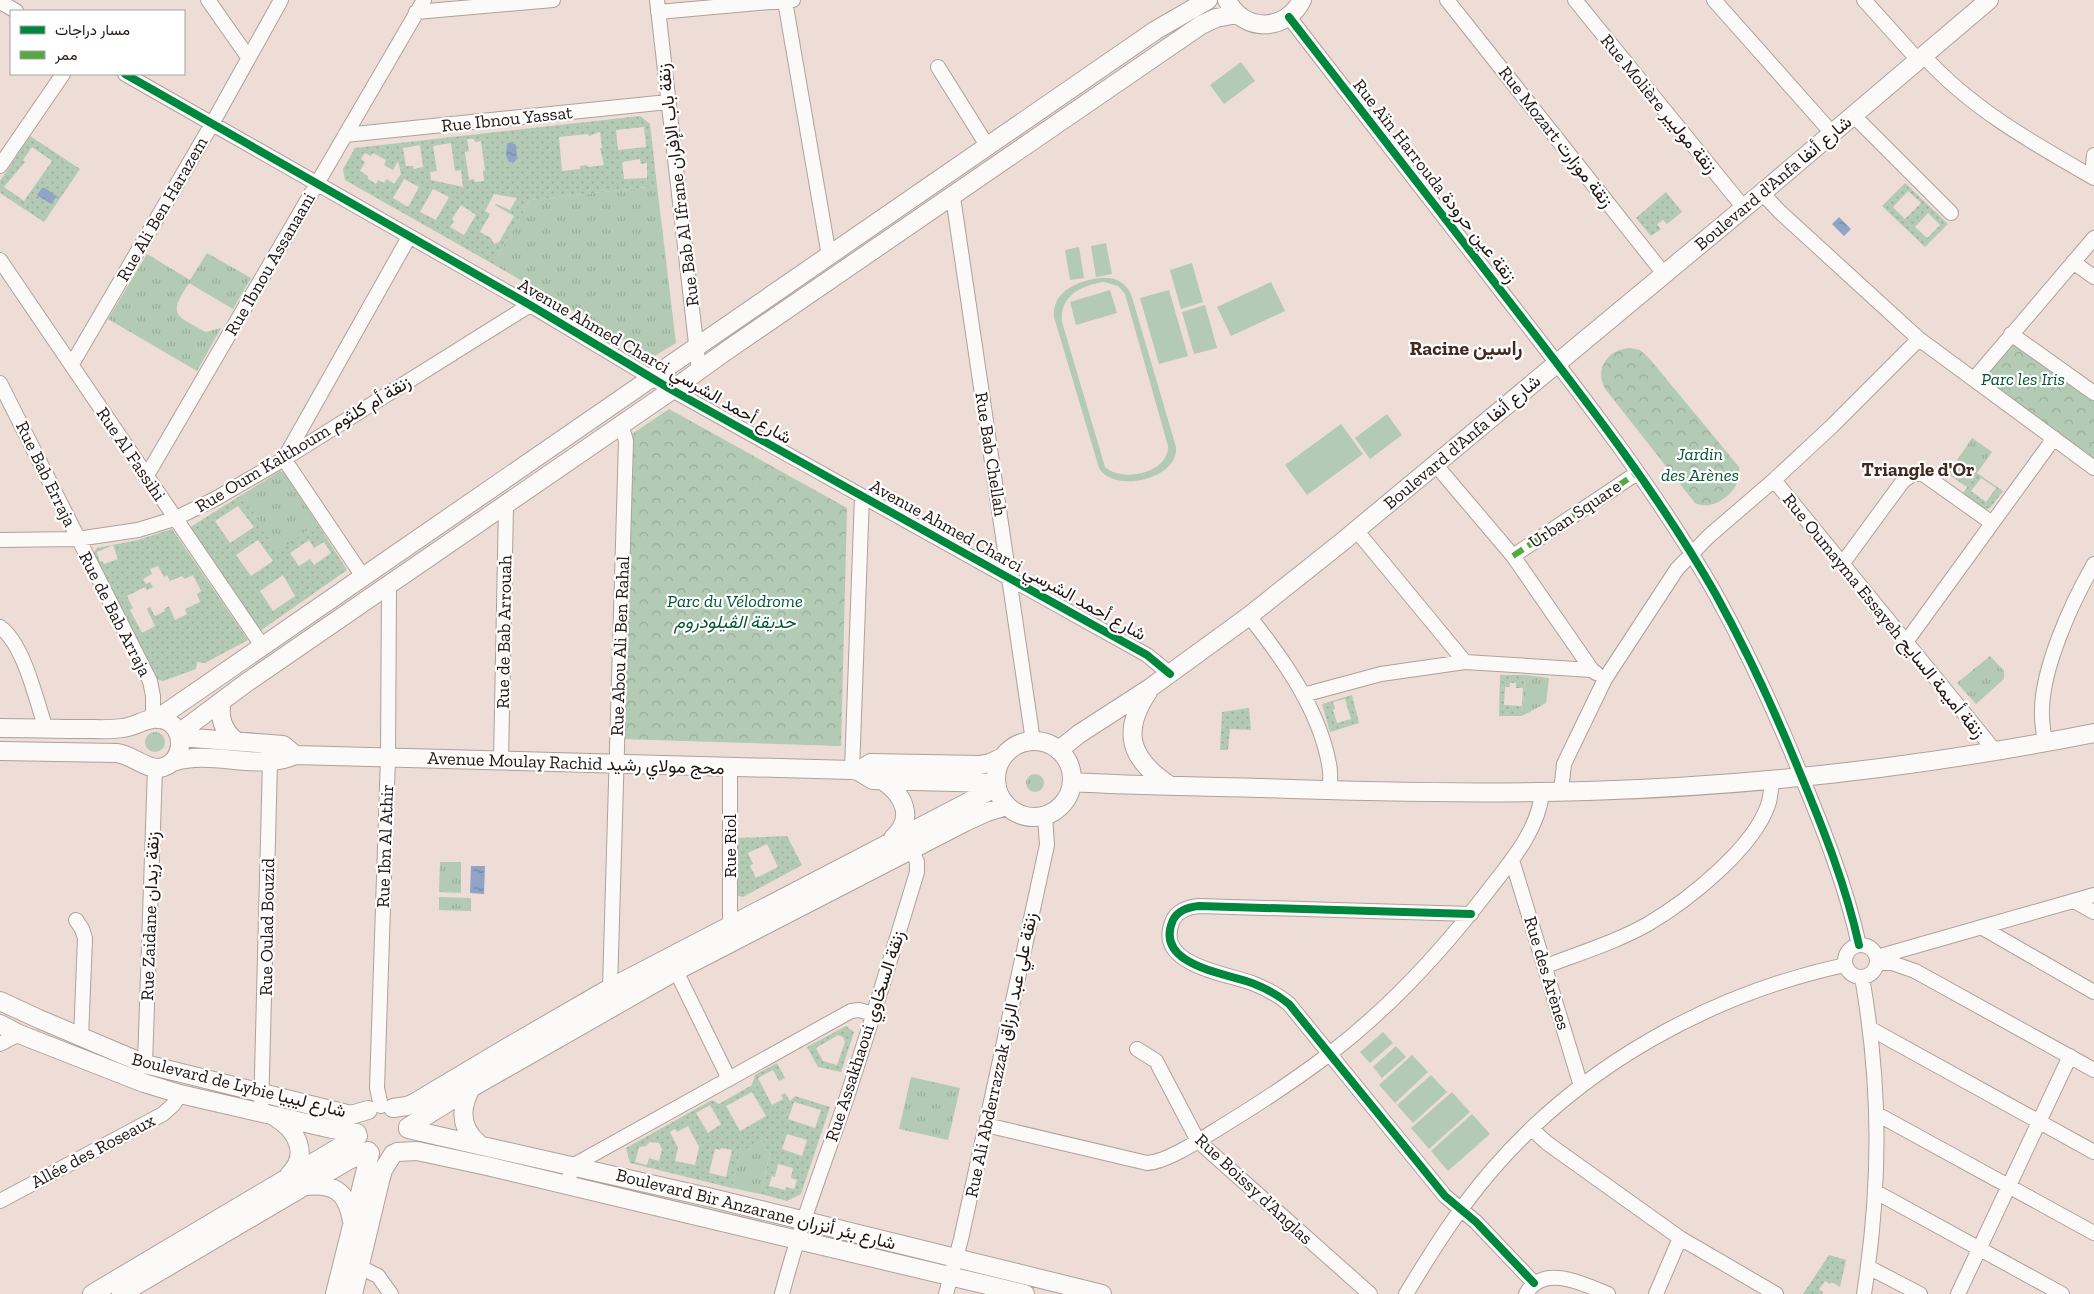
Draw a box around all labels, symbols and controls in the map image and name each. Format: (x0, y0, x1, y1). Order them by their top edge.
legend (10, 10, 185, 75)
text: مسار دراجات (55, 21, 130, 39)
street label: Rue Molière زنقة موليير (1596, 30, 1722, 178)
text: ممر (54, 46, 77, 64)
street label: Rue Bab Al Ifrane زنقة باب الإفران (652, 62, 705, 308)
street label: Rue Mozart زنقة موزارت (1494, 62, 1618, 212)
street label: Rue Aïn Harrouda زنقة عين حرودة (1348, 74, 1522, 288)
street label: Rue Ibnou Yassat (440, 101, 574, 137)
street label: Boulevard d'Anfa شارع أنفا (1690, 111, 1857, 256)
street label: Rue Ali Ben Harazem (112, 132, 213, 285)
street label: Rue Ibnou Assanaani (220, 189, 320, 339)
street label: Avenue Ahmed Charci شارع أحمد الشرسي (512, 273, 796, 452)
district label: Racine راسين (1409, 336, 1523, 361)
park label: Parc les Iris (1981, 368, 2065, 390)
street label: Boulevard d'Anfa شارع أنفا (1379, 370, 1546, 515)
street label: Rue Oum Kalthoum زنقة أم كلثوم (191, 371, 415, 518)
street label: Rue Bab Chellah (970, 390, 1012, 518)
street label: Rue Al Fassihi (92, 403, 170, 505)
street label: Rue Bab Erraja (11, 418, 81, 531)
park label: Jardin des Arènes (1661, 443, 1739, 486)
district label: Triangle d'Or (1862, 458, 1975, 481)
street label: Avenue Ahmed Charci شارع أحمد الشرسي (864, 475, 1150, 649)
street label: Urban Square (1525, 475, 1625, 553)
street label: Rue Oumayma Essayeh زنقة أميمة السايح (1777, 489, 1990, 744)
street label: Rue de Bab Arraja (74, 548, 156, 681)
street label: Rue de Bab Arrouah (492, 555, 516, 709)
street label: Rue Abou Ali Ben Rahal (606, 555, 634, 736)
park label: Parc du Vélodrome حديقة الڤيلودروم (667, 590, 803, 634)
street label: Avenue Moulay Rachid محج مولاي رشيد (427, 747, 725, 783)
street label: Rue Ibn Al Athir (372, 784, 398, 908)
street label: Rue Riol (719, 814, 741, 878)
street label: Rue Zaidane زنقة زيدان (136, 831, 164, 1001)
street label: Rue Oulad Bouzid (255, 858, 279, 996)
street label: Rue Ali Abderrazzak زنقة علي عبد الرزاق (960, 911, 1046, 1200)
street label: Rue des Arènes (1519, 913, 1575, 1033)
street label: Rue Assakhaoui زنقة السخاوي (820, 928, 913, 1146)
street label: Boulevard de Lybie شارع ليبيا (129, 1048, 348, 1123)
street label: Allée des Roseaux (27, 1109, 159, 1193)
street label: Rue Boissy d’Anglas (1191, 1129, 1317, 1249)
street label: Boulevard Bir Anzarane شارع بئر أنزران (613, 1164, 898, 1255)

